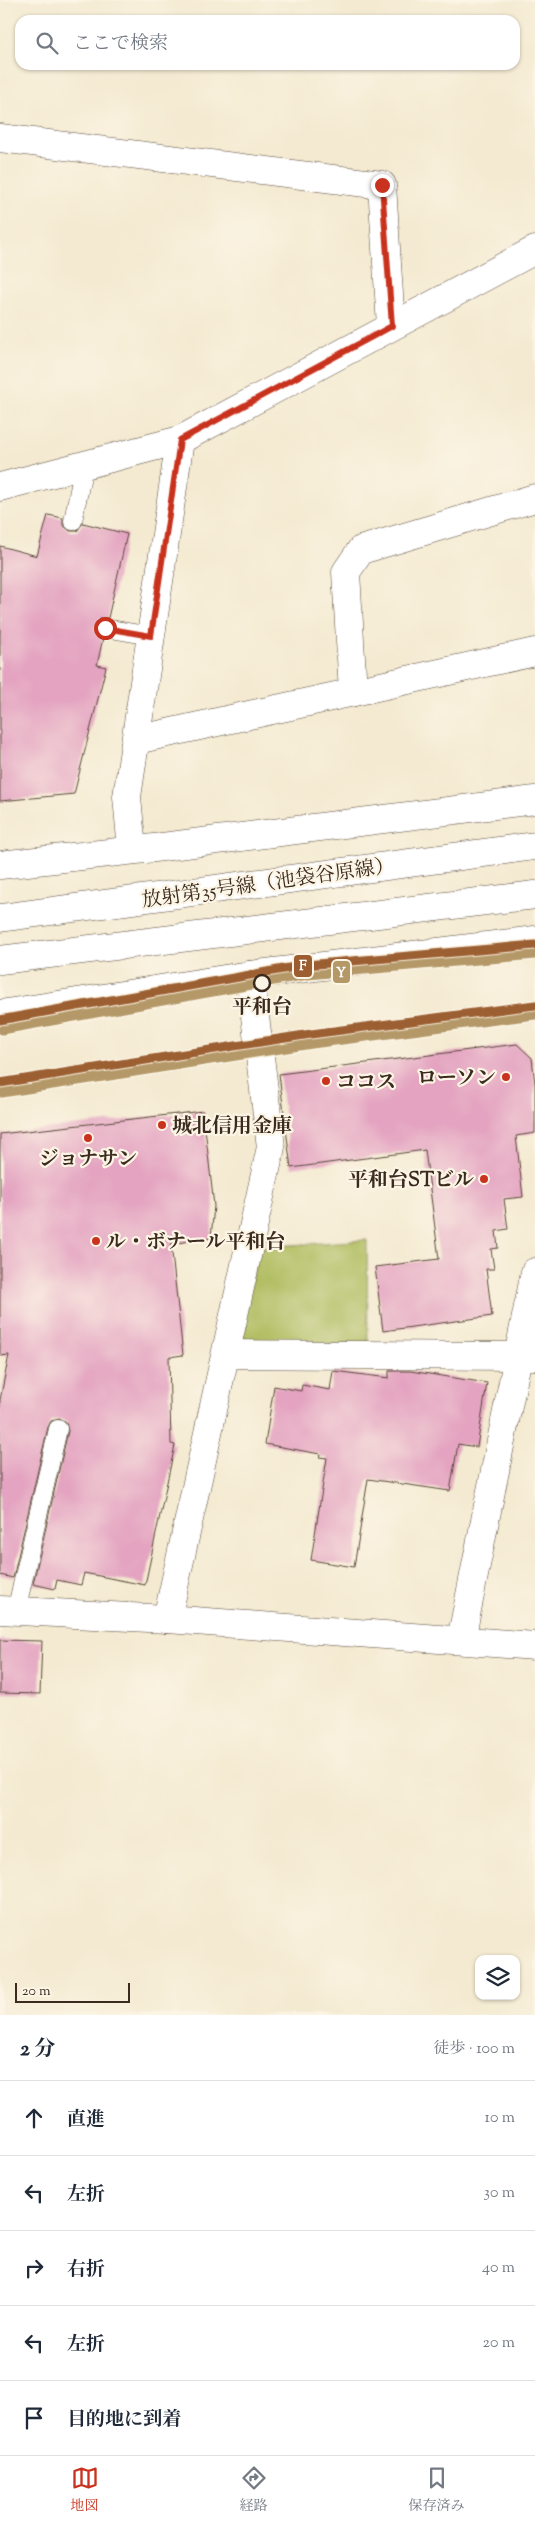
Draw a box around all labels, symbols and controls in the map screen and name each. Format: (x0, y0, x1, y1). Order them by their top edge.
search box (15, 15, 520, 70)
icon: search (33, 29, 61, 57)
text: ここで検索 (73, 31, 168, 58)
route end (371, 174, 394, 197)
route start (94, 617, 117, 640)
street label: 放射第35号線（池袋谷原線） (140, 852, 397, 917)
line badge: F (293, 954, 313, 978)
text: F (299, 957, 307, 977)
line badge: Y (332, 960, 351, 984)
text: Y (336, 964, 346, 984)
marker: 平和台 (253, 974, 271, 992)
place label: 平和台 (232, 994, 292, 1023)
place label: ローソン (417, 1065, 496, 1094)
place label: ココス (336, 1069, 396, 1098)
marker: ローソン (500, 1071, 512, 1083)
marker: ココス (320, 1075, 332, 1087)
place label: 城北信用金庫 (172, 1113, 292, 1142)
marker: 城北信用金庫 (156, 1119, 168, 1131)
marker: ジョナサン (82, 1132, 94, 1144)
place label: ジョナサン (39, 1146, 137, 1175)
place label: 平和台STビル (348, 1167, 474, 1196)
marker: 平和台STビル (478, 1173, 490, 1185)
place label: ル・ボナール平和台 (106, 1229, 286, 1258)
marker: ル・ボナール平和台 (90, 1235, 102, 1247)
map controls (475, 1955, 520, 2000)
button: layers (475, 1955, 520, 2000)
scale bar (15, 1980, 130, 2003)
text: 20 m (22, 1982, 51, 2002)
text: 2 分 (20, 2035, 55, 2065)
text: 徒歩 · 100 m (433, 2038, 515, 2061)
icon: ahead (20, 2104, 48, 2132)
text: 直進 (67, 2107, 105, 2134)
text: 10 m (485, 2107, 515, 2130)
icon: left (20, 2179, 48, 2207)
text: 左折 (67, 2182, 105, 2209)
text: 30 m (484, 2182, 515, 2205)
icon: right (20, 2254, 48, 2282)
text: 右折 (67, 2257, 105, 2284)
text: 40 m (482, 2257, 515, 2280)
icon: left (20, 2329, 48, 2357)
text: 左折 (67, 2332, 105, 2359)
text: 20 m (482, 2332, 515, 2355)
icon: arrive (20, 2404, 48, 2432)
text: 目的地に到着 (67, 2407, 181, 2434)
tab: 地図 (71, 2464, 99, 2517)
tab: 経路 (240, 2464, 268, 2517)
tab: 保存済み (409, 2464, 465, 2517)

